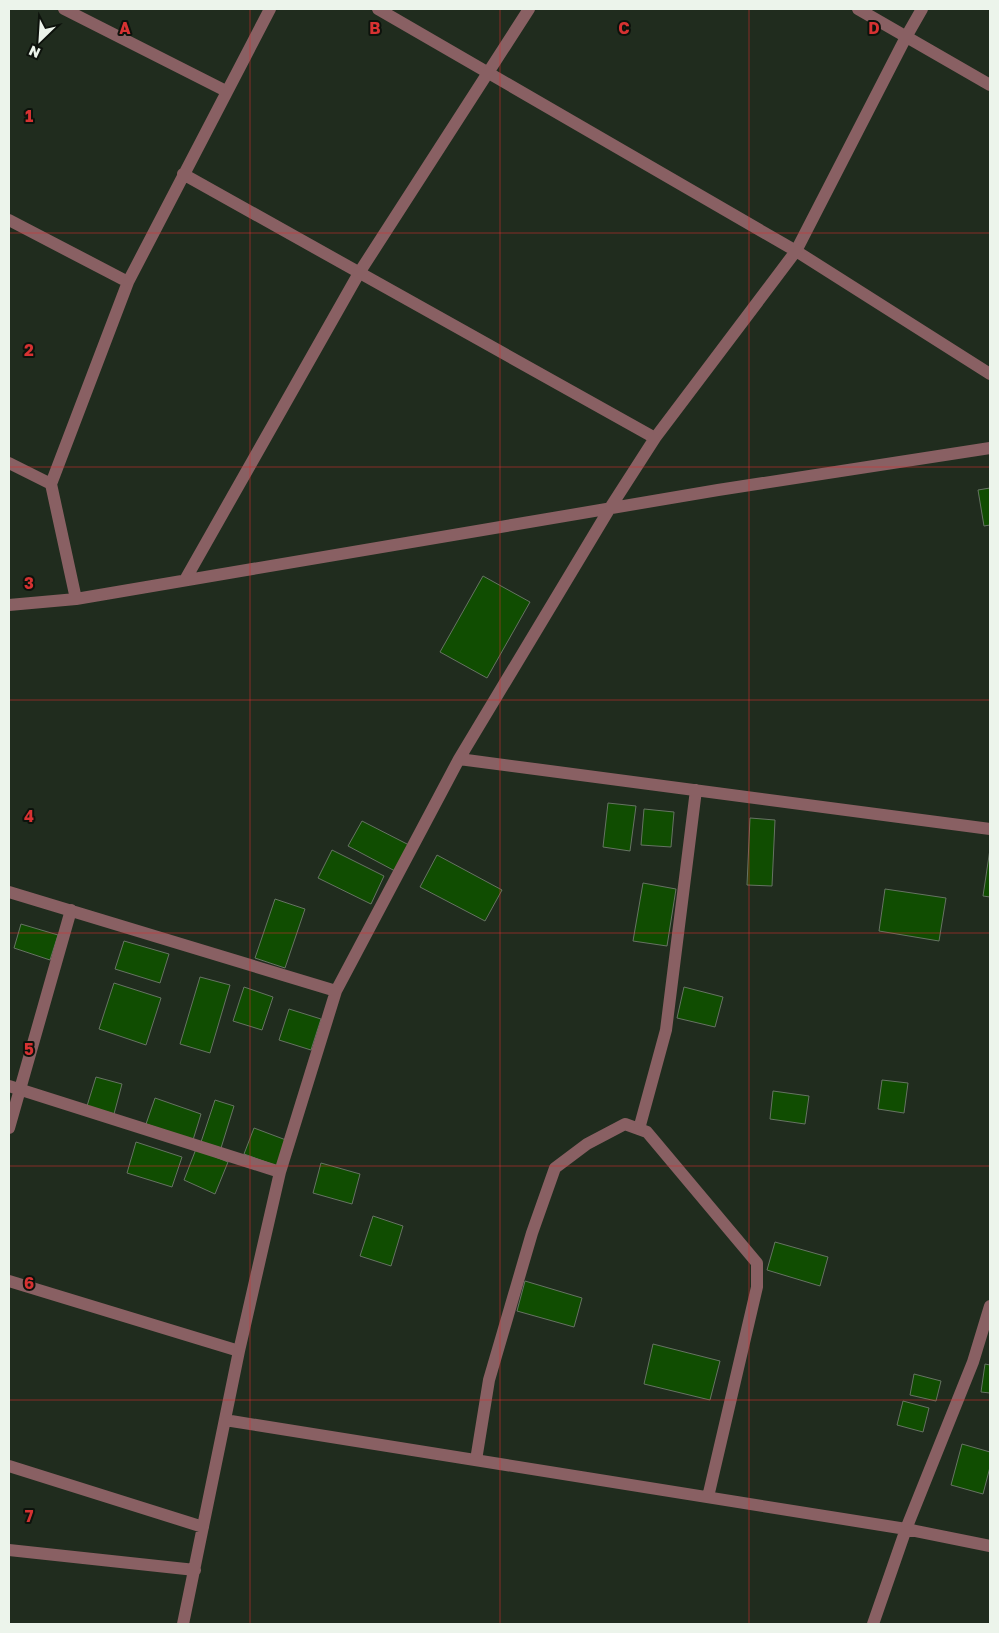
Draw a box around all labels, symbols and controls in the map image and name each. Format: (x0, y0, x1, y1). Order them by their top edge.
north arrow (15, 15, 65, 65)
text: A (119, 18, 131, 38)
text: B (369, 18, 381, 38)
text: C (618, 18, 630, 38)
text: D (868, 18, 880, 38)
text: N (26, 42, 43, 62)
text: 1 (25, 106, 33, 126)
text: 2 (24, 340, 34, 360)
text: 3 (24, 573, 34, 593)
text: 4 (24, 806, 34, 826)
text: 5 (24, 1039, 34, 1059)
text: 6 (24, 1273, 34, 1293)
text: 7 (25, 1506, 34, 1526)

